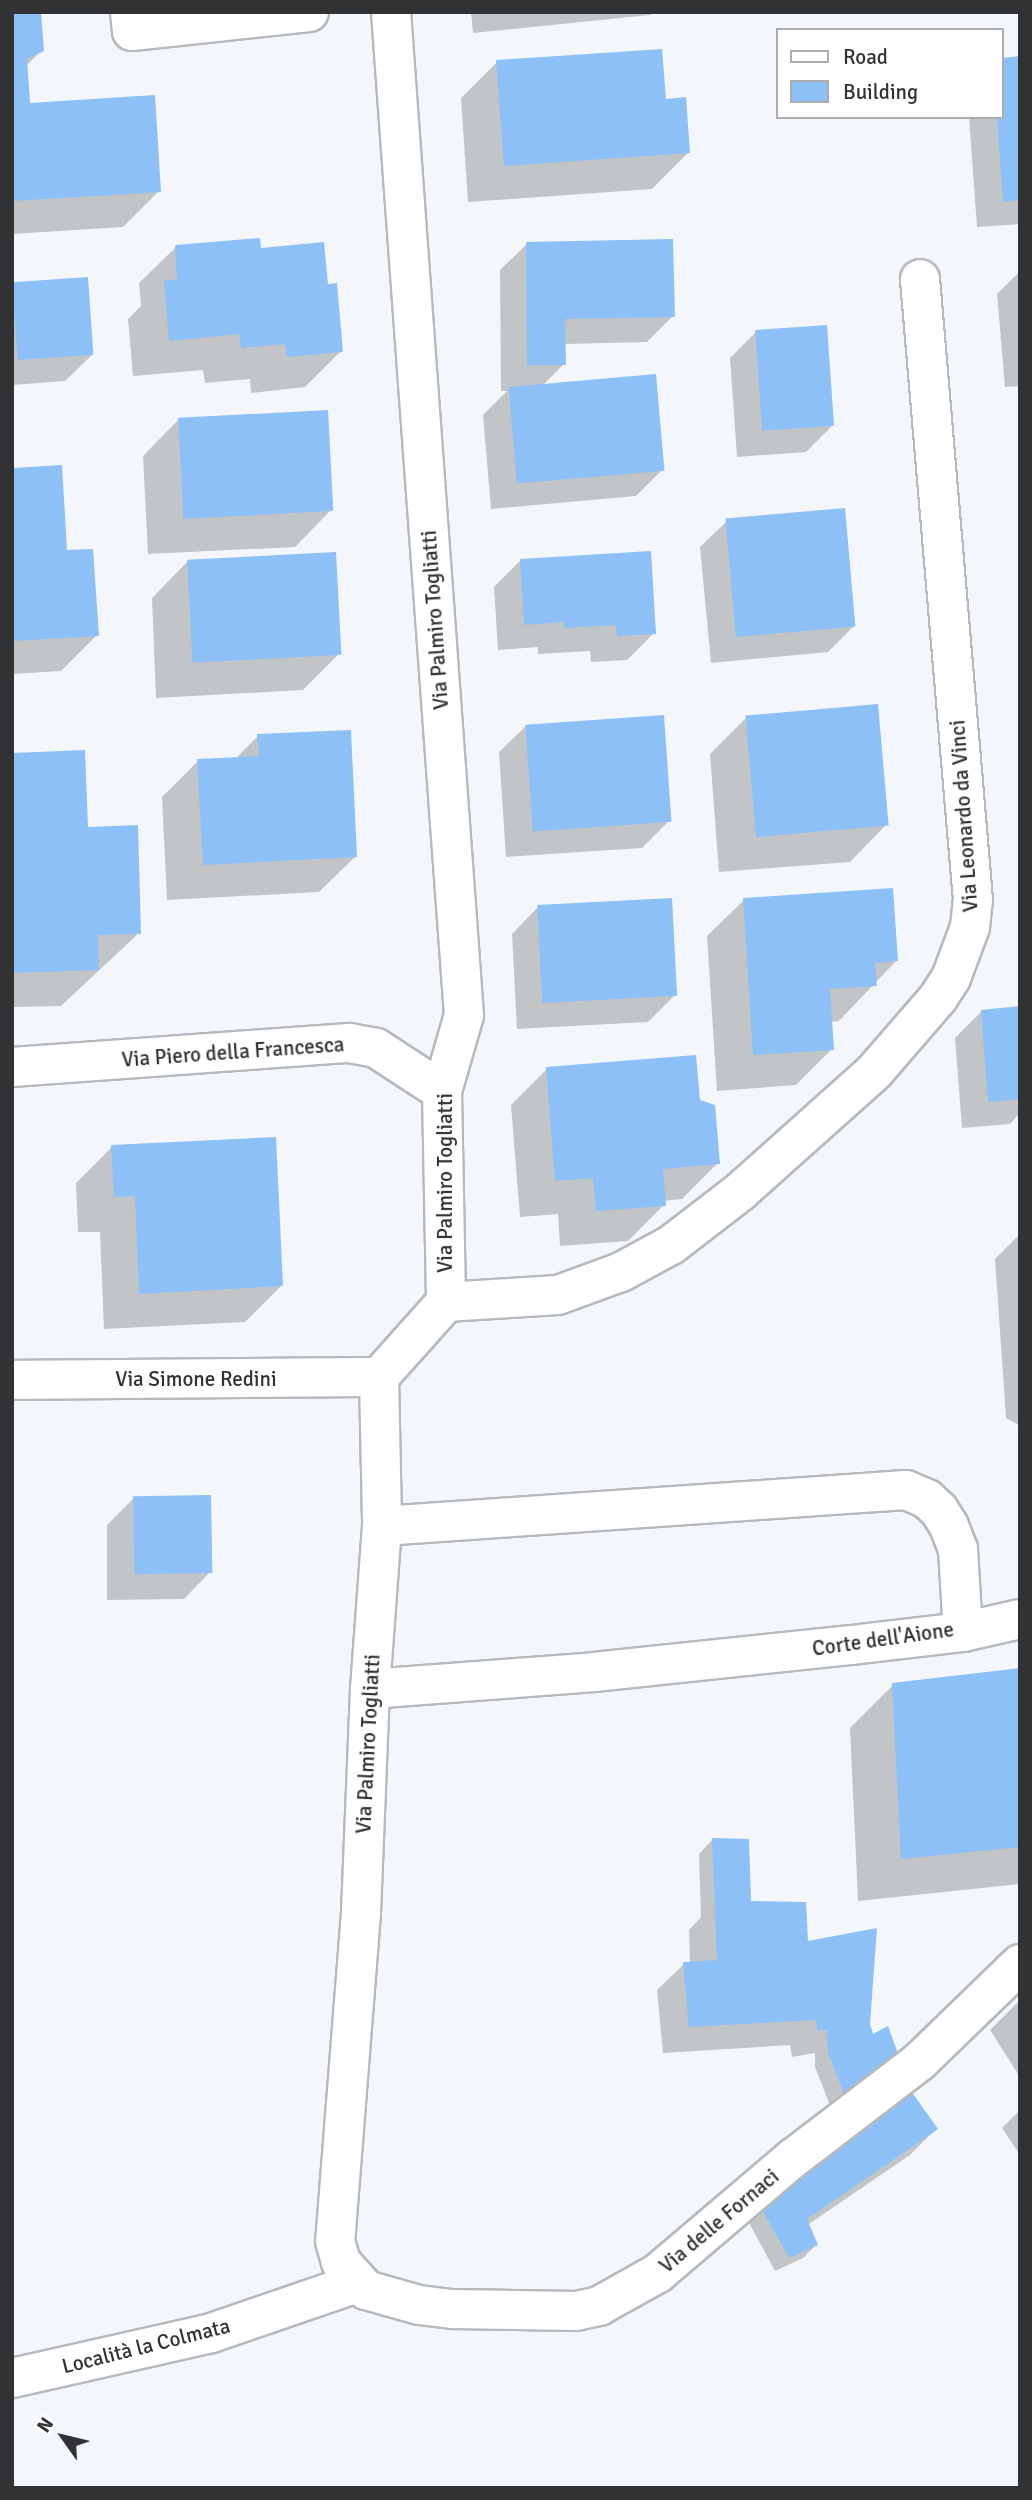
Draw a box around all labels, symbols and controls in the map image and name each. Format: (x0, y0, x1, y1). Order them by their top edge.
legend (776, 28, 1004, 119)
text: Road (843, 44, 888, 70)
text: Building (843, 79, 918, 105)
street label: Via Palmiro Togliatti (416, 529, 454, 711)
street label: Via Leonardo da Vinci (945, 719, 983, 913)
street label: Via Piero della Francesca (121, 1032, 345, 1072)
street label: Via Palmiro Togliatti (432, 1093, 458, 1273)
street label: Via Simone Redini (115, 1366, 277, 1392)
street label: Corte dell'Aione (811, 1617, 955, 1661)
street label: Via Palmiro Togliatti (351, 1654, 385, 1834)
street label: Via delle Fornaci (654, 2164, 784, 2278)
street label: Località la Colmata (59, 2313, 233, 2379)
north arrow (28, 2402, 98, 2472)
text: N (32, 2413, 59, 2437)

